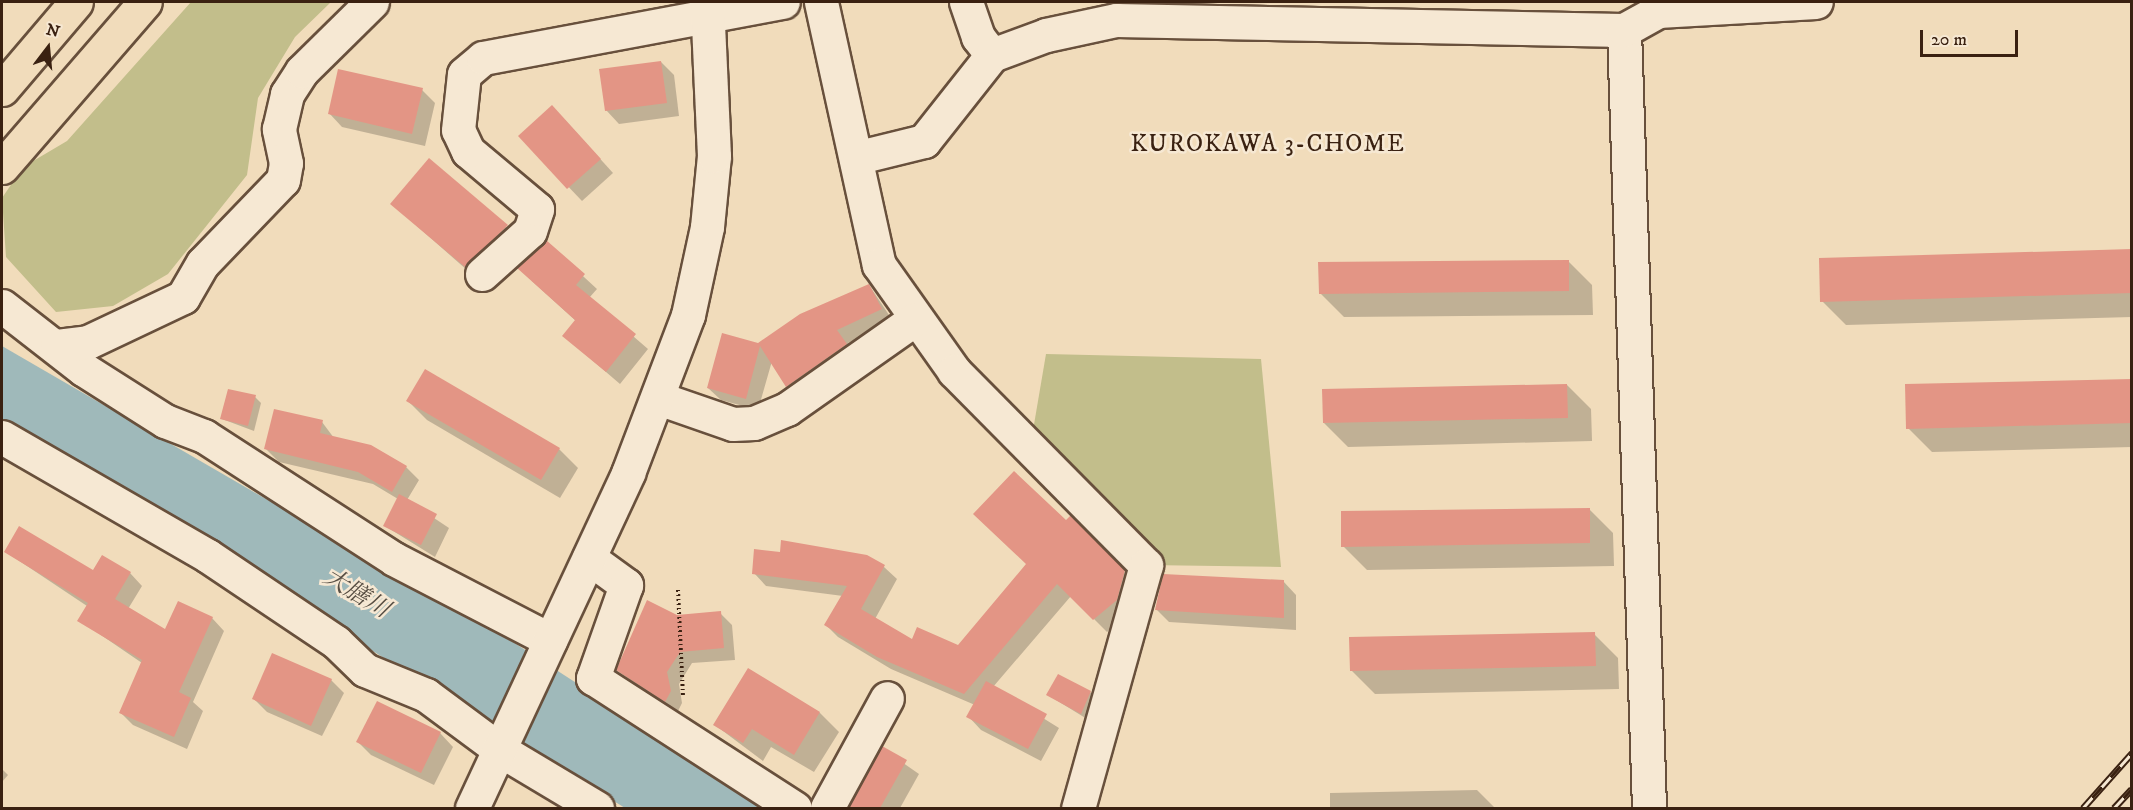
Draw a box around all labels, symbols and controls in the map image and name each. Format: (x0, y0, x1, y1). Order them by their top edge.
north arrow (18, 18, 78, 78)
scale bar (1923, 18, 2020, 56)
text: N (44, 19, 62, 42)
text: 20 m (1931, 29, 1967, 51)
district label: KUROKAWA 3-CHOME (1131, 131, 1405, 159)
water label: 大膳川 (318, 563, 394, 625)

